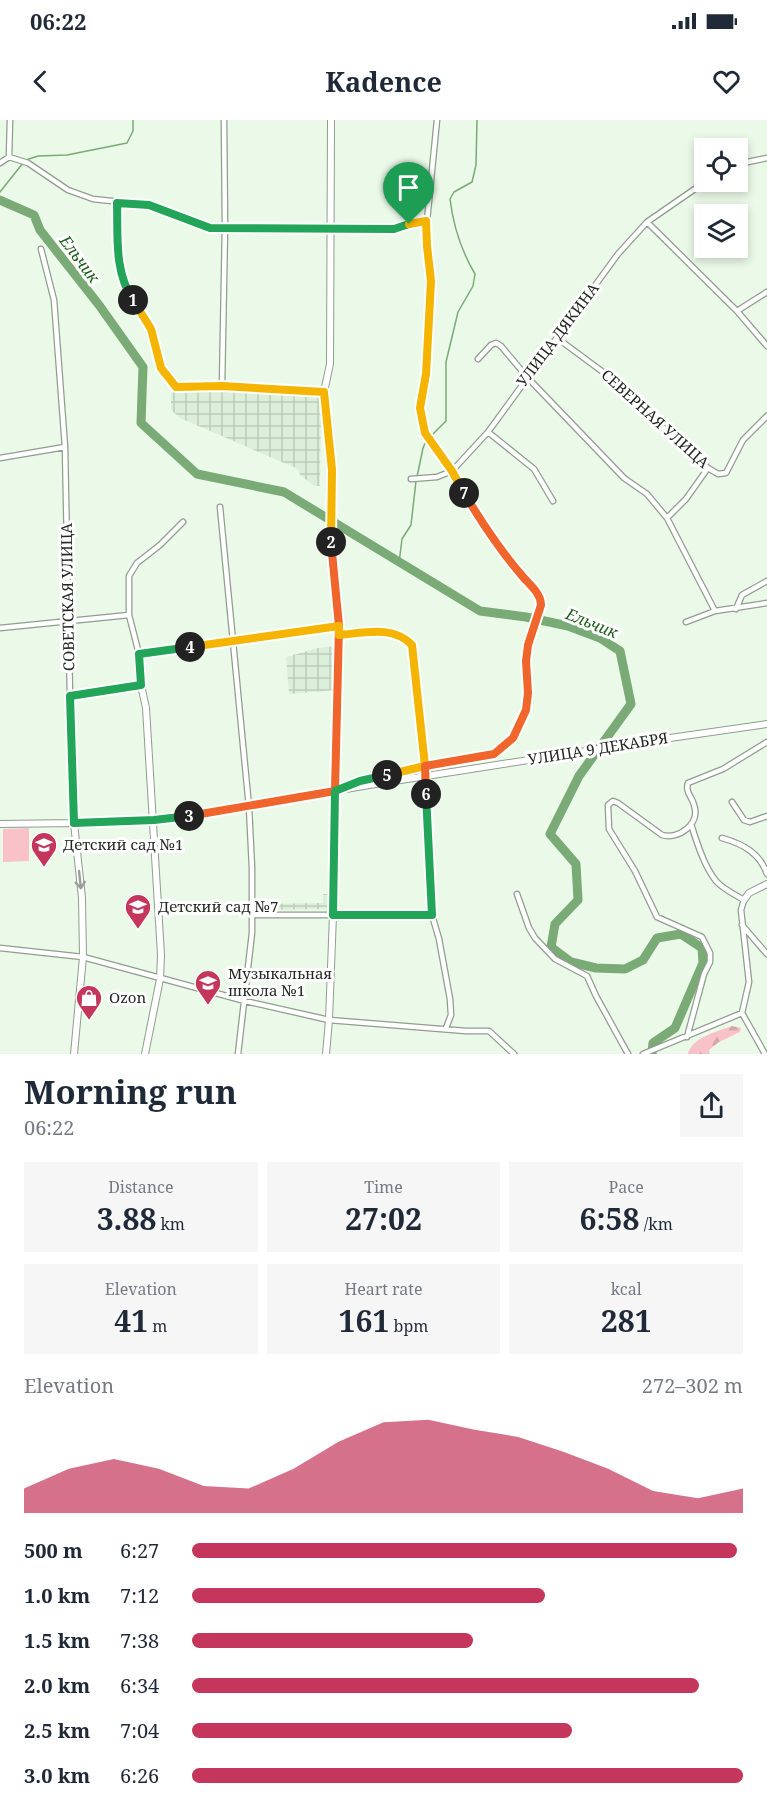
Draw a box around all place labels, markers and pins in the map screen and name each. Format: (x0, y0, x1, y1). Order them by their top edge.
pin (383, 162, 434, 224)
pin: 1 (118, 285, 148, 315)
pin: 7 (449, 478, 479, 508)
pin: 2 (316, 527, 346, 557)
pin: 4 (175, 632, 205, 662)
pin: 5 (372, 760, 402, 790)
pin: 6 (411, 779, 441, 809)
pin: 3 (174, 801, 204, 831)
school or university icon: Детский сад №1 (29, 830, 59, 868)
place label: Детский сад №1 (63, 834, 183, 854)
school or university icon: Детский сад №7 (123, 892, 153, 930)
place label: Детский сад №7 (158, 896, 278, 916)
place label: Музыкальная школа №1 (228, 963, 332, 1000)
school or university icon: Музыкальная школа №1 (193, 968, 223, 1006)
shop icon: Ozon (74, 983, 104, 1021)
place label: Ozon (109, 987, 146, 1007)

